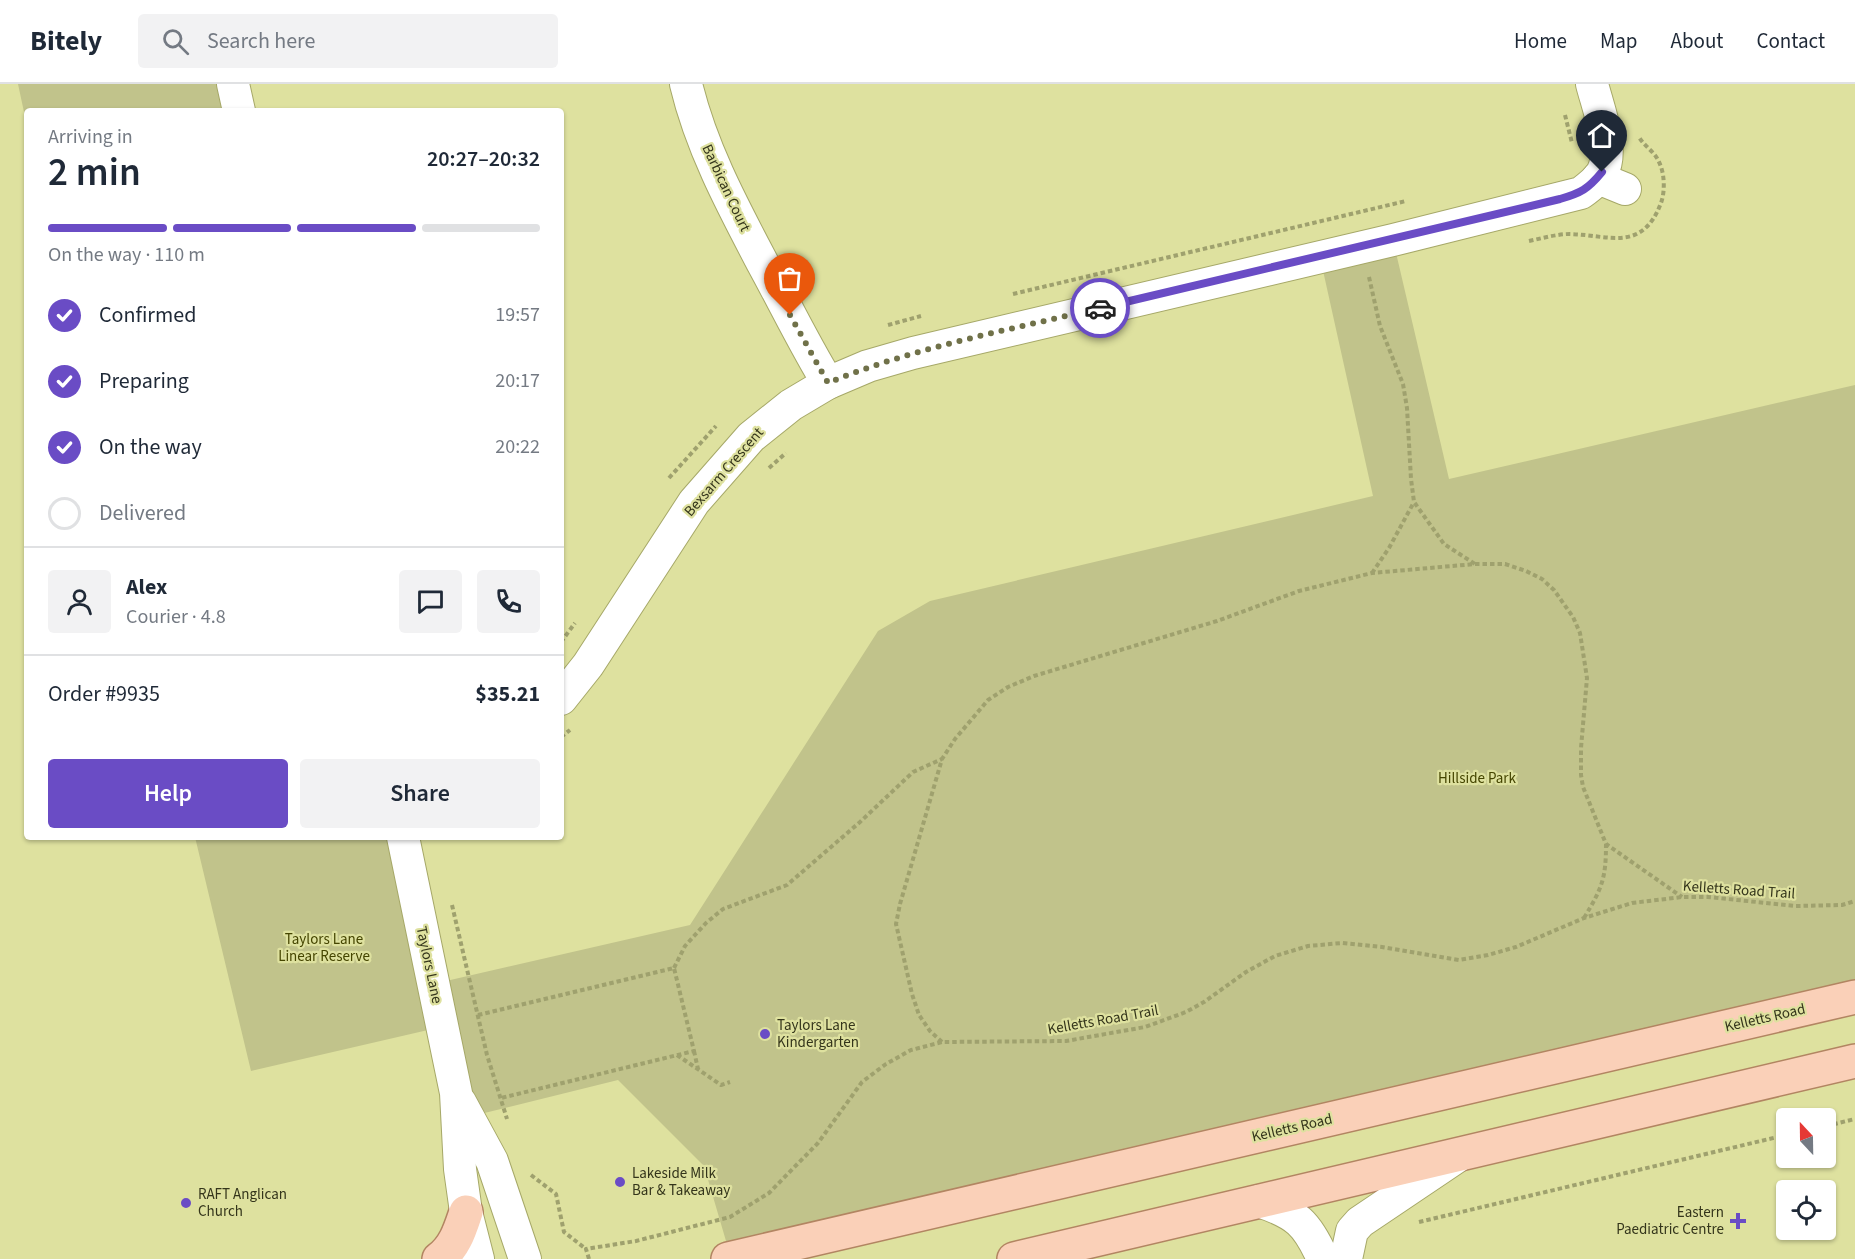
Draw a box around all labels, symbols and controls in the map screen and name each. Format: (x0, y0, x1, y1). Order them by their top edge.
search box (138, 14, 558, 68)
text: Bitely (30, 21, 102, 61)
icon: search (159, 25, 192, 58)
text: Search here (207, 25, 315, 57)
text: Home (1514, 26, 1567, 56)
text: Map (1600, 26, 1638, 56)
text: About (1671, 26, 1723, 56)
text: Contact (1756, 26, 1825, 56)
pin (1576, 110, 1627, 172)
icon: home (1585, 119, 1618, 152)
text: Arriving in (48, 123, 133, 151)
street label: Barbican Court (697, 141, 755, 235)
text: 20:27–20:32 (427, 143, 540, 175)
text: 2 min (48, 145, 141, 201)
text: On the way · 110 m (48, 241, 205, 269)
pin (764, 253, 815, 315)
icon: bag (773, 262, 806, 295)
courier (1070, 278, 1130, 338)
icon: car (1084, 292, 1117, 325)
icon: check (48, 299, 81, 332)
text: Confirmed (99, 299, 196, 331)
text: 19:57 (495, 301, 540, 329)
icon: check (48, 365, 81, 398)
text: Preparing (99, 365, 189, 397)
text: 20:17 (495, 367, 540, 395)
street label: Bexsarm Crescent (679, 423, 769, 521)
icon: check (48, 431, 81, 464)
text: On the way (99, 431, 202, 463)
text: 20:22 (495, 433, 540, 461)
text: Delivered (99, 497, 186, 529)
button: person (48, 570, 111, 633)
button: chat (399, 570, 462, 633)
button: phone (477, 570, 540, 633)
text: Alex (126, 571, 167, 603)
text: Courier · 4.8 (126, 603, 226, 631)
text: Order #9935 (48, 678, 160, 710)
text: $35.21 (475, 678, 540, 710)
button: Help (48, 759, 288, 828)
button: Share (300, 759, 540, 828)
park label: Hillside Park (1438, 768, 1517, 789)
street label: Kelletts Road Trail (1682, 876, 1796, 904)
street label: Taylors Lane (411, 924, 447, 1006)
park label: Taylors Lane Linear Reserve (278, 929, 370, 967)
street label: Kelletts Road (1723, 999, 1807, 1037)
street label: Kelletts Road Trail (1046, 1000, 1160, 1040)
place label: Taylors Lane Kindergarten (777, 1015, 859, 1053)
marker: Taylors Lane Kindergarten (758, 1027, 772, 1041)
north arrow (1776, 1108, 1836, 1168)
map controls (1776, 1108, 1836, 1240)
street label: Kelletts Road (1250, 1109, 1334, 1147)
place label: Lakeside Milk Bar & Takeaway (632, 1163, 730, 1201)
marker: Lakeside Milk Bar & Takeaway (613, 1175, 627, 1189)
button: locate (1776, 1180, 1836, 1240)
place label: RAFT Anglican Church (198, 1184, 287, 1222)
marker: RAFT Anglican Church (179, 1196, 193, 1210)
place label: Eastern Paediatric Centre (1616, 1202, 1724, 1240)
marker: Eastern Paediatric Centre (1729, 1212, 1747, 1230)

